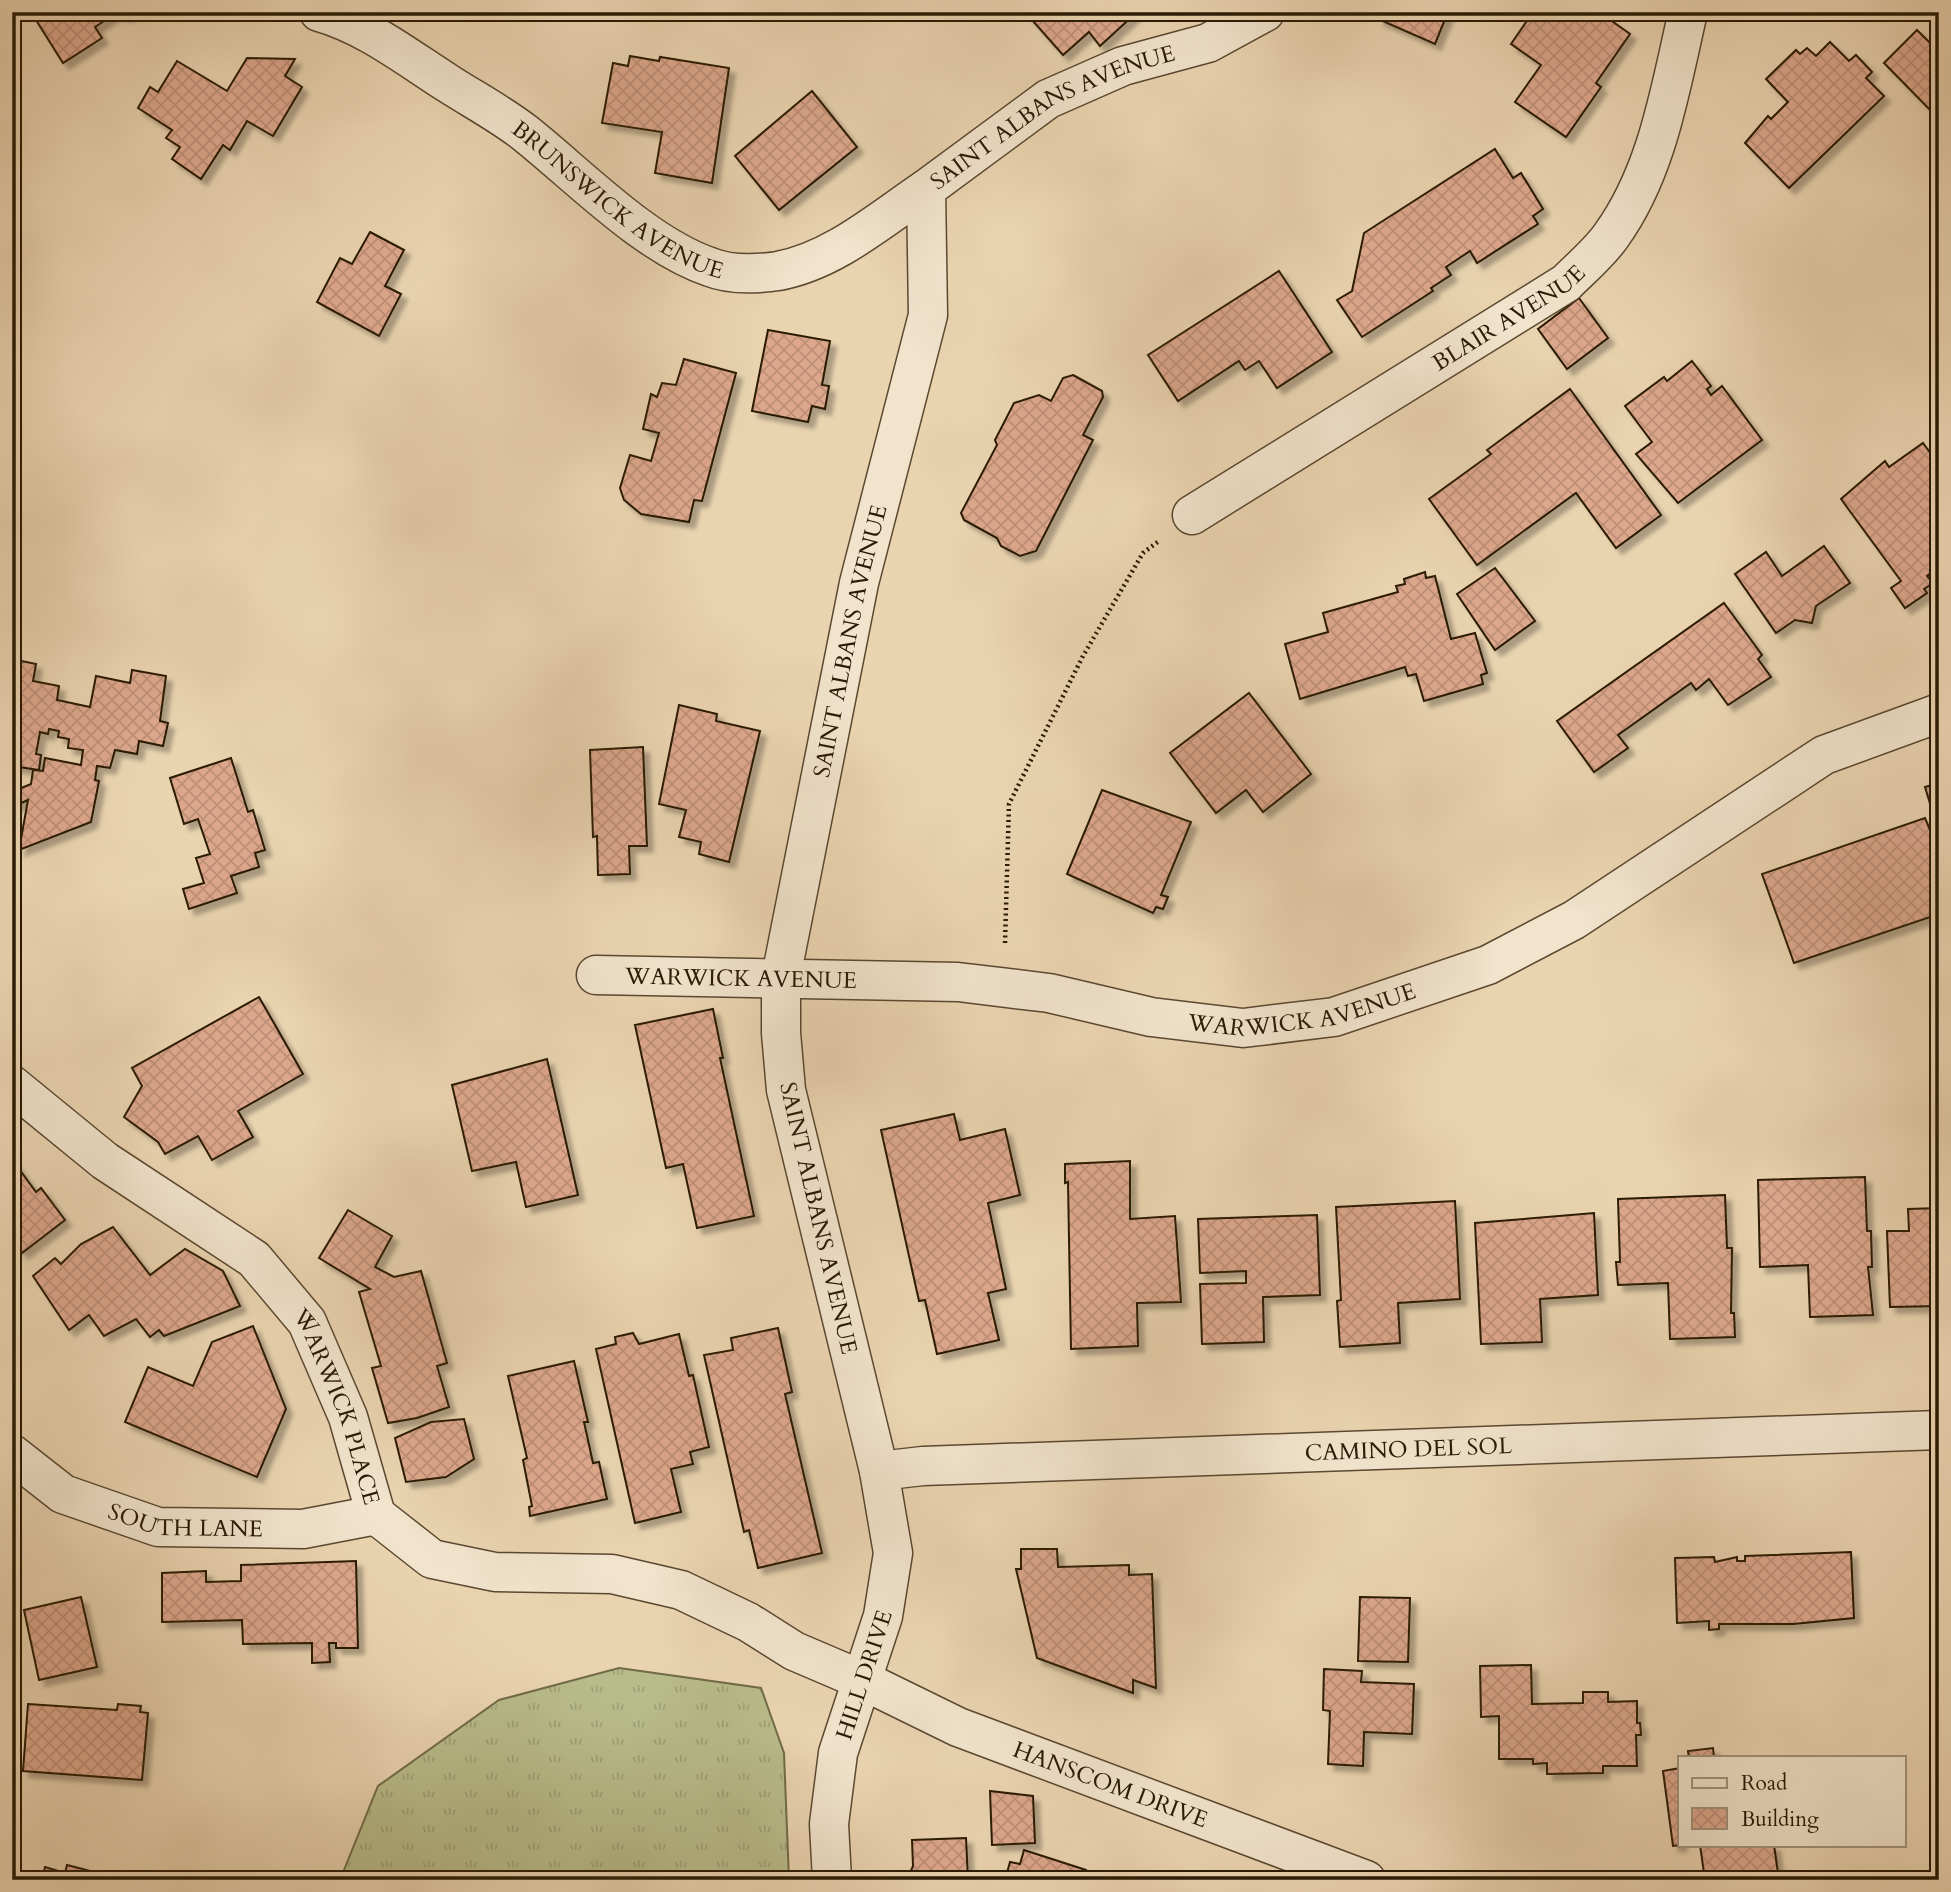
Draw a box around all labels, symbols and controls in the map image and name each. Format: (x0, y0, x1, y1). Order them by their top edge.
street label: SAINT ALBANS AVENUE (924, 38, 1178, 197)
street label: BRUNSWICK AVENUE (505, 113, 727, 286)
street label: BLAIR AVENUE (1426, 258, 1592, 378)
street label: SAINT ALBANS AVENUE (806, 502, 894, 780)
street label: WARWICK AVENUE (624, 961, 857, 996)
street label: WARWICK AVENUE (1185, 976, 1420, 1044)
street label: SAINT ALBANS AVENUE (772, 1079, 865, 1357)
street label: WARWICK PLACE (285, 1301, 387, 1508)
street label: CAMINO DEL SOL (1304, 1430, 1513, 1468)
street label: SOUTH LANE (104, 1496, 263, 1544)
street label: HILL DRIVE (828, 1606, 900, 1744)
street label: HANSCOM DRIVE (1009, 1734, 1212, 1835)
legend (1678, 1756, 1906, 1846)
text: Road (1741, 1769, 1787, 1798)
text: Building (1741, 1805, 1819, 1834)

